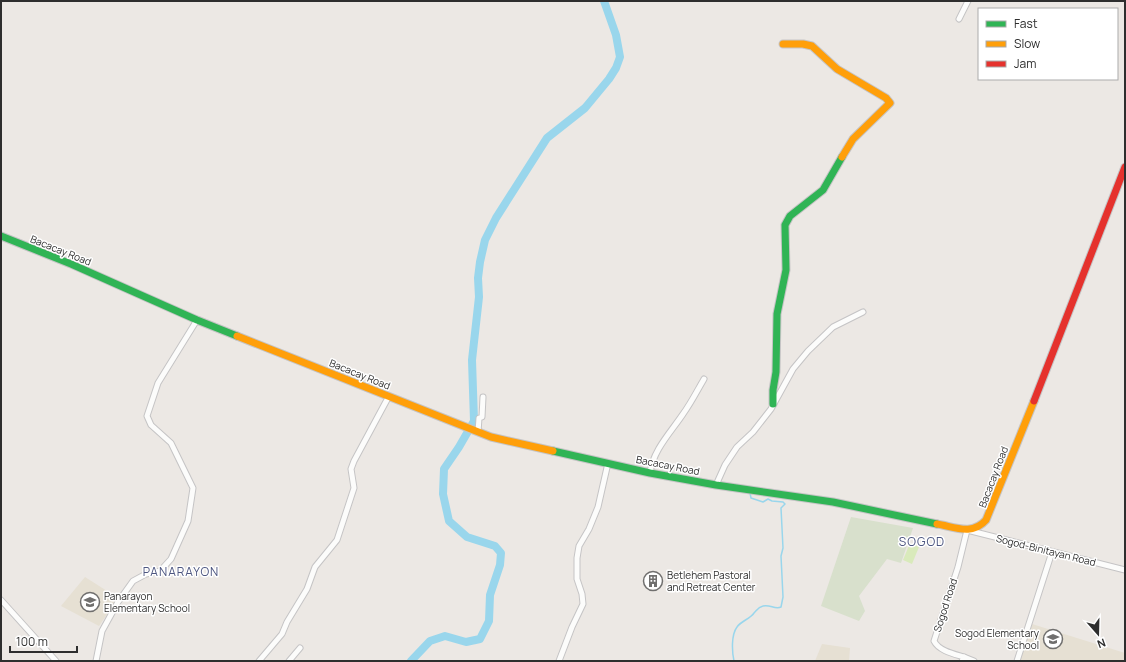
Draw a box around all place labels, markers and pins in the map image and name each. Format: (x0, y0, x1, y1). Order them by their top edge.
place label: Betlehem Pastoral and Retreat Center (667, 568, 756, 594)
building icon: Betlehem Pastoral and Retreat Center (642, 570, 664, 592)
place label: Panarayon Elementary School (104, 589, 190, 615)
school or university icon: Panarayon Elementary School (79, 591, 101, 613)
place label: Sogod Elementary School (955, 626, 1040, 652)
school or university icon: Sogod Elementary School (1042, 628, 1064, 650)

